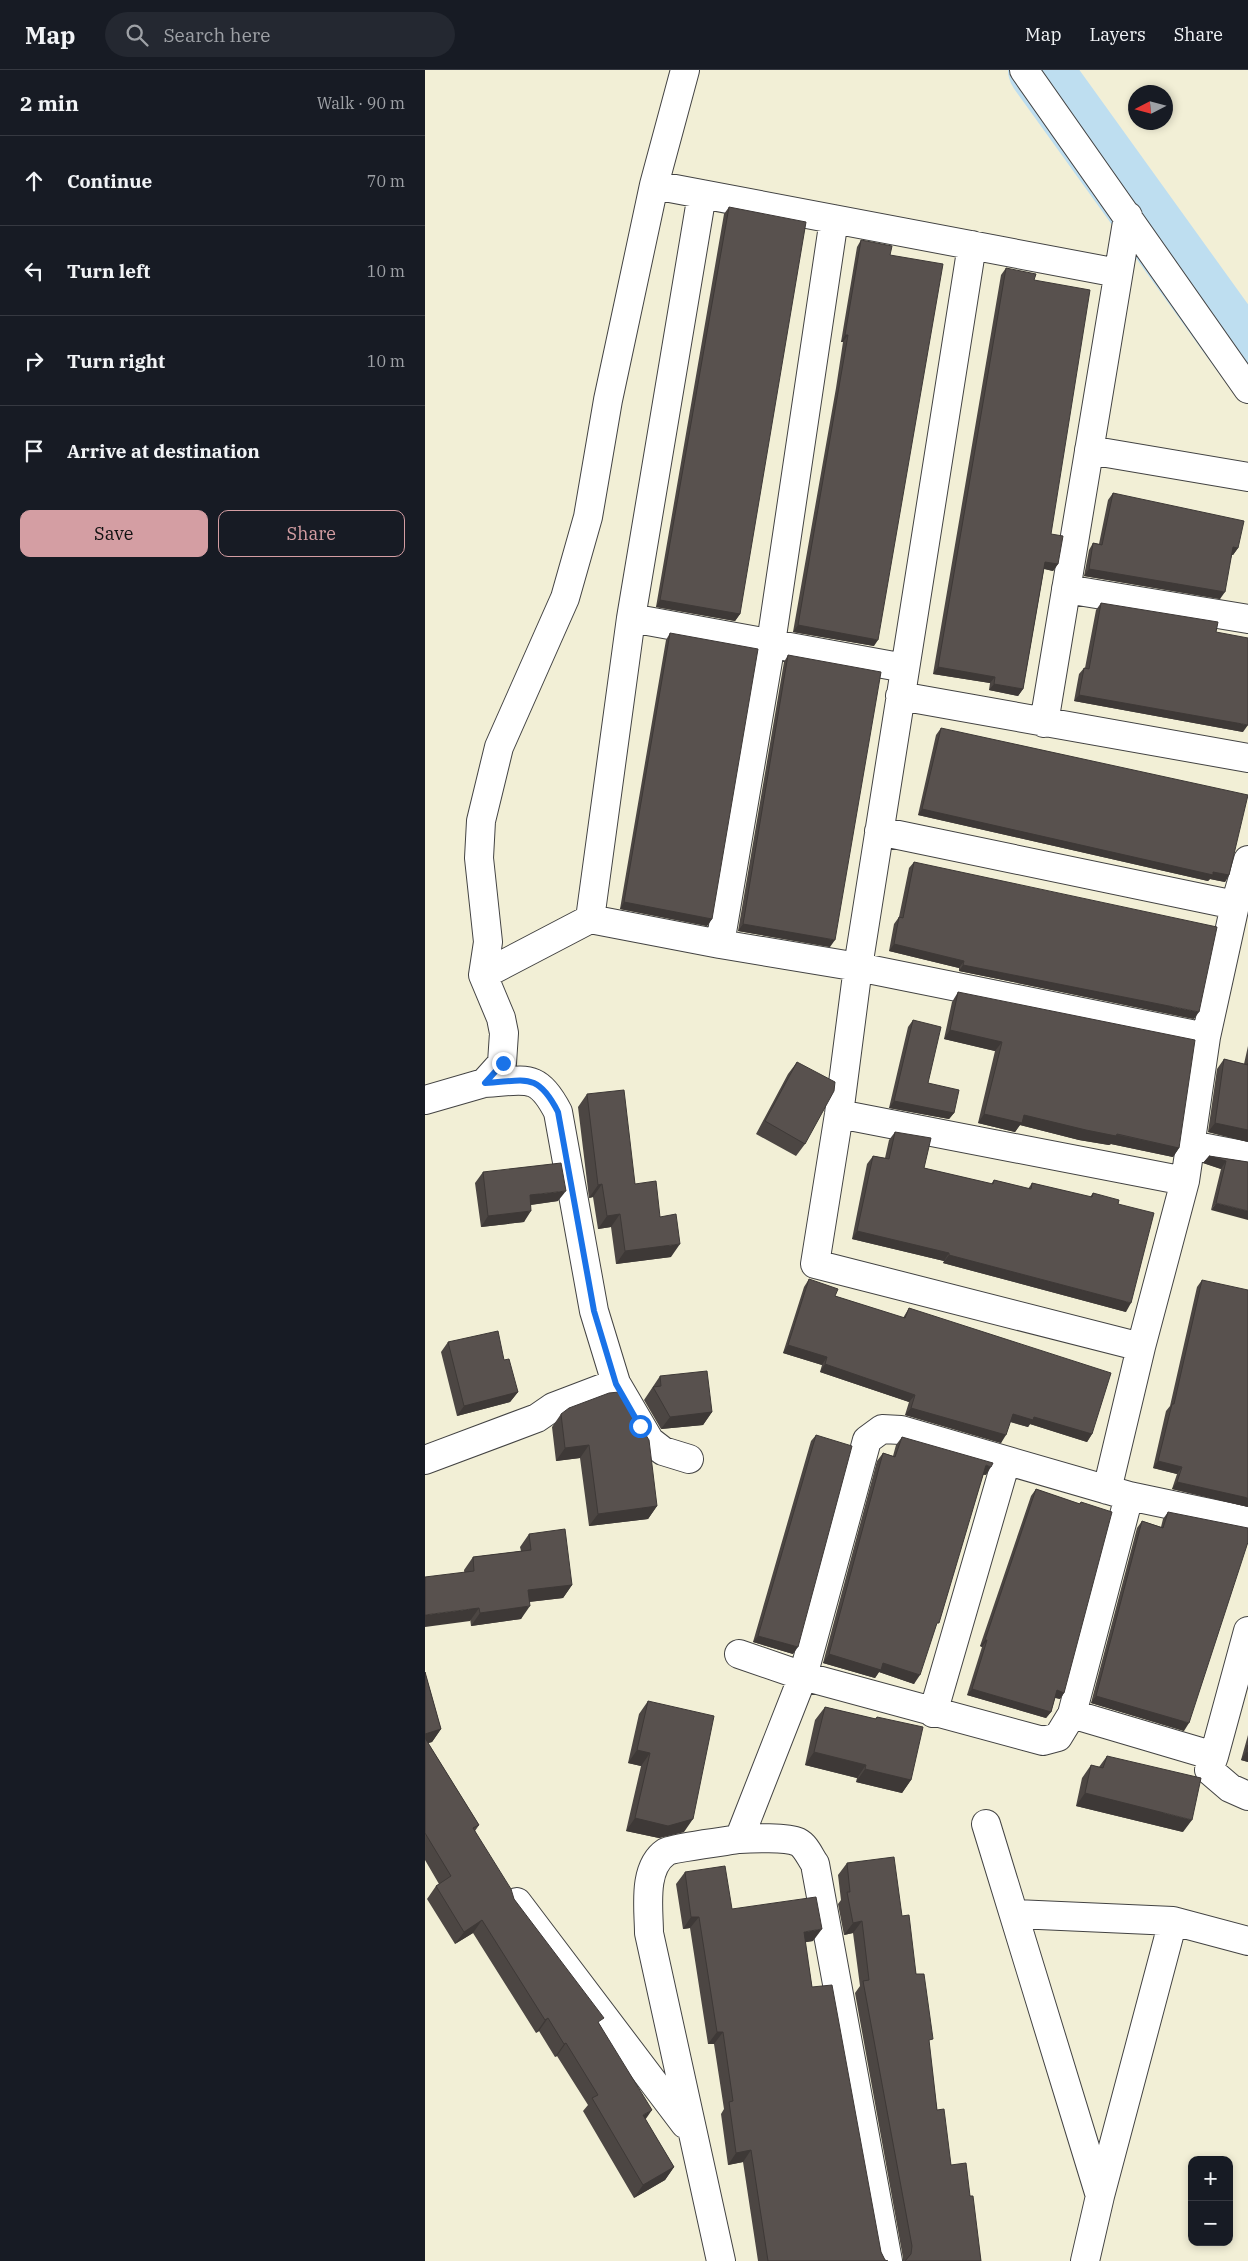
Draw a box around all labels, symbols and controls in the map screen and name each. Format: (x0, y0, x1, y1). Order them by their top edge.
search box (105, 12, 455, 57)
text: Map (25, 19, 75, 51)
icon: search (123, 21, 151, 49)
text: Search here (163, 23, 270, 47)
text: Map (1025, 23, 1062, 46)
text: Layers (1090, 23, 1146, 46)
text: Share (1174, 23, 1223, 46)
north arrow (1128, 85, 1173, 130)
text: 2 min (20, 89, 79, 117)
text: Walk · 90 m (317, 93, 405, 113)
icon: ahead (20, 167, 48, 195)
text: Continue (67, 169, 152, 193)
text: 70 m (367, 171, 405, 191)
icon: left (20, 257, 48, 285)
text: Turn left (67, 259, 150, 283)
text: 10 m (367, 261, 405, 281)
icon: right (20, 347, 48, 375)
text: Turn right (67, 349, 165, 373)
text: 10 m (367, 351, 405, 371)
icon: arrive (20, 437, 48, 465)
text: Arrive at destination (67, 439, 260, 463)
button: Save (20, 510, 208, 557)
button: Share (218, 510, 405, 557)
route end (492, 1052, 515, 1075)
route start (629, 1415, 652, 1438)
map controls (1188, 2156, 1233, 2246)
button: + (1188, 2156, 1233, 2201)
button: − (1188, 2201, 1233, 2246)

